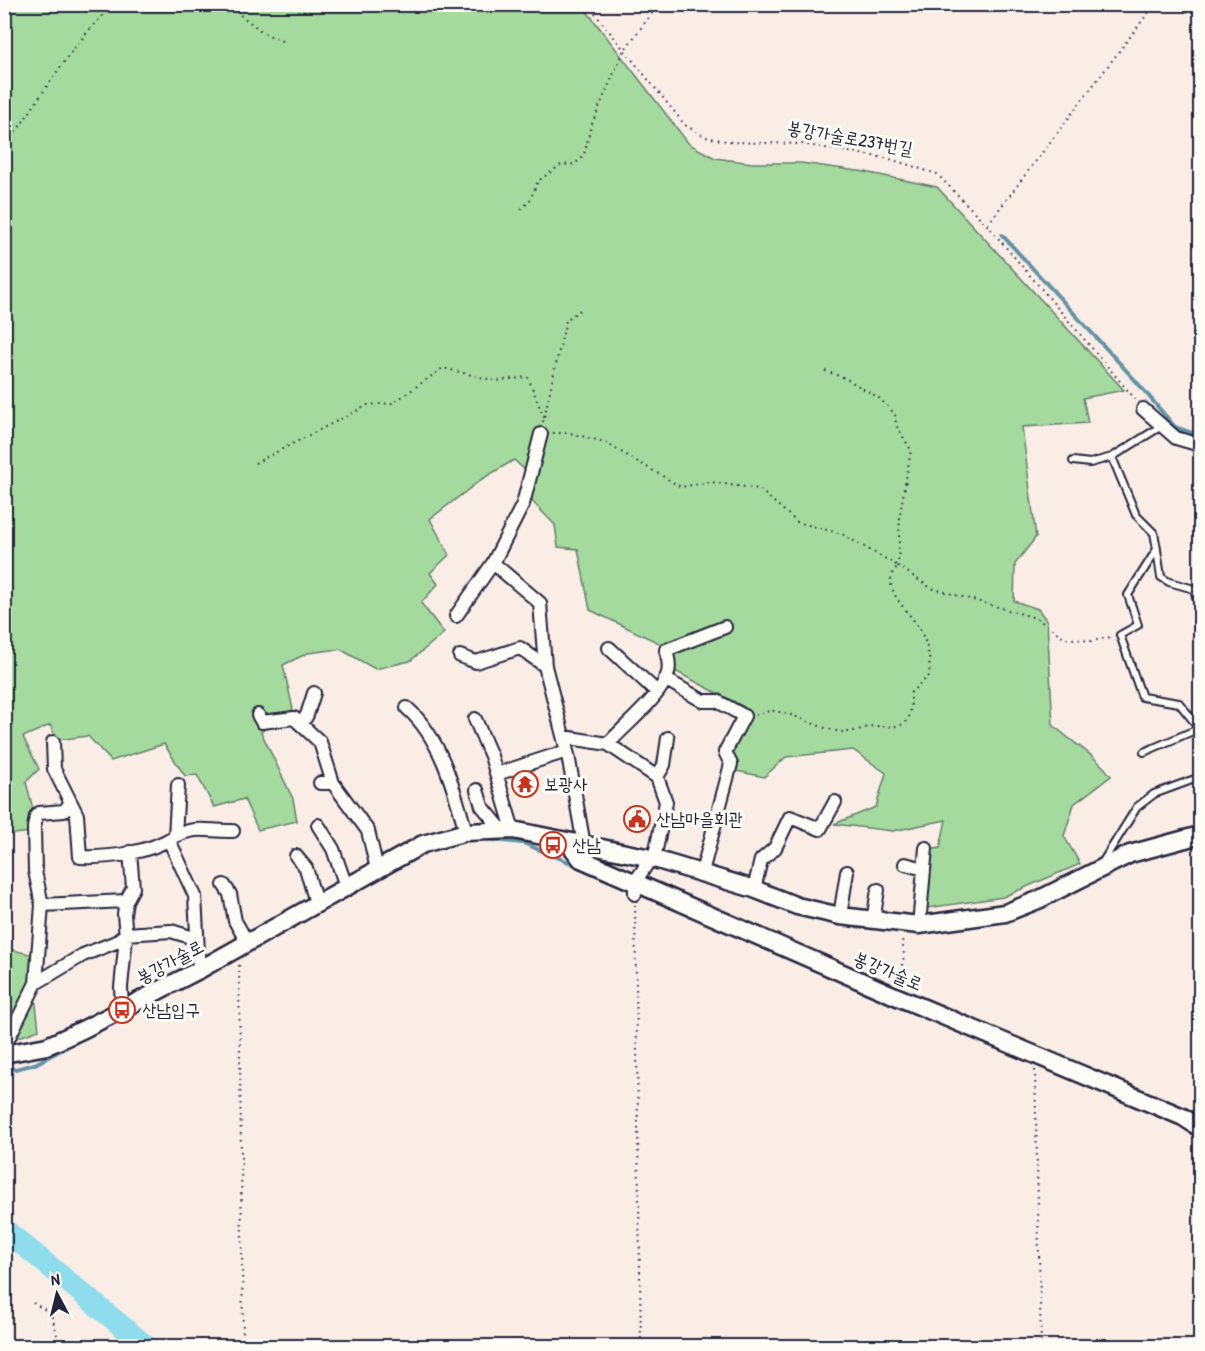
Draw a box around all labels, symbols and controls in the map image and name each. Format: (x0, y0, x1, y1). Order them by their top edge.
street label: 봉강가술로237번길 (785, 114, 915, 161)
temple icon: 보광사 (510, 769, 540, 799)
place label: 보광사 (544, 771, 588, 796)
public building icon: 산남마을회관 (622, 804, 652, 834)
place label: 산남마을회관 (656, 806, 743, 831)
bus stop icon: 산남 (538, 830, 568, 860)
place label: 산남 (572, 832, 601, 857)
street label: 봉강가술로 (132, 934, 208, 990)
street label: 봉강가술로 (850, 945, 926, 996)
bus stop icon: 산남입구 (107, 995, 137, 1025)
place label: 산남입구 (142, 997, 200, 1022)
north arrow (27, 1264, 87, 1324)
text: N (50, 1268, 61, 1291)

